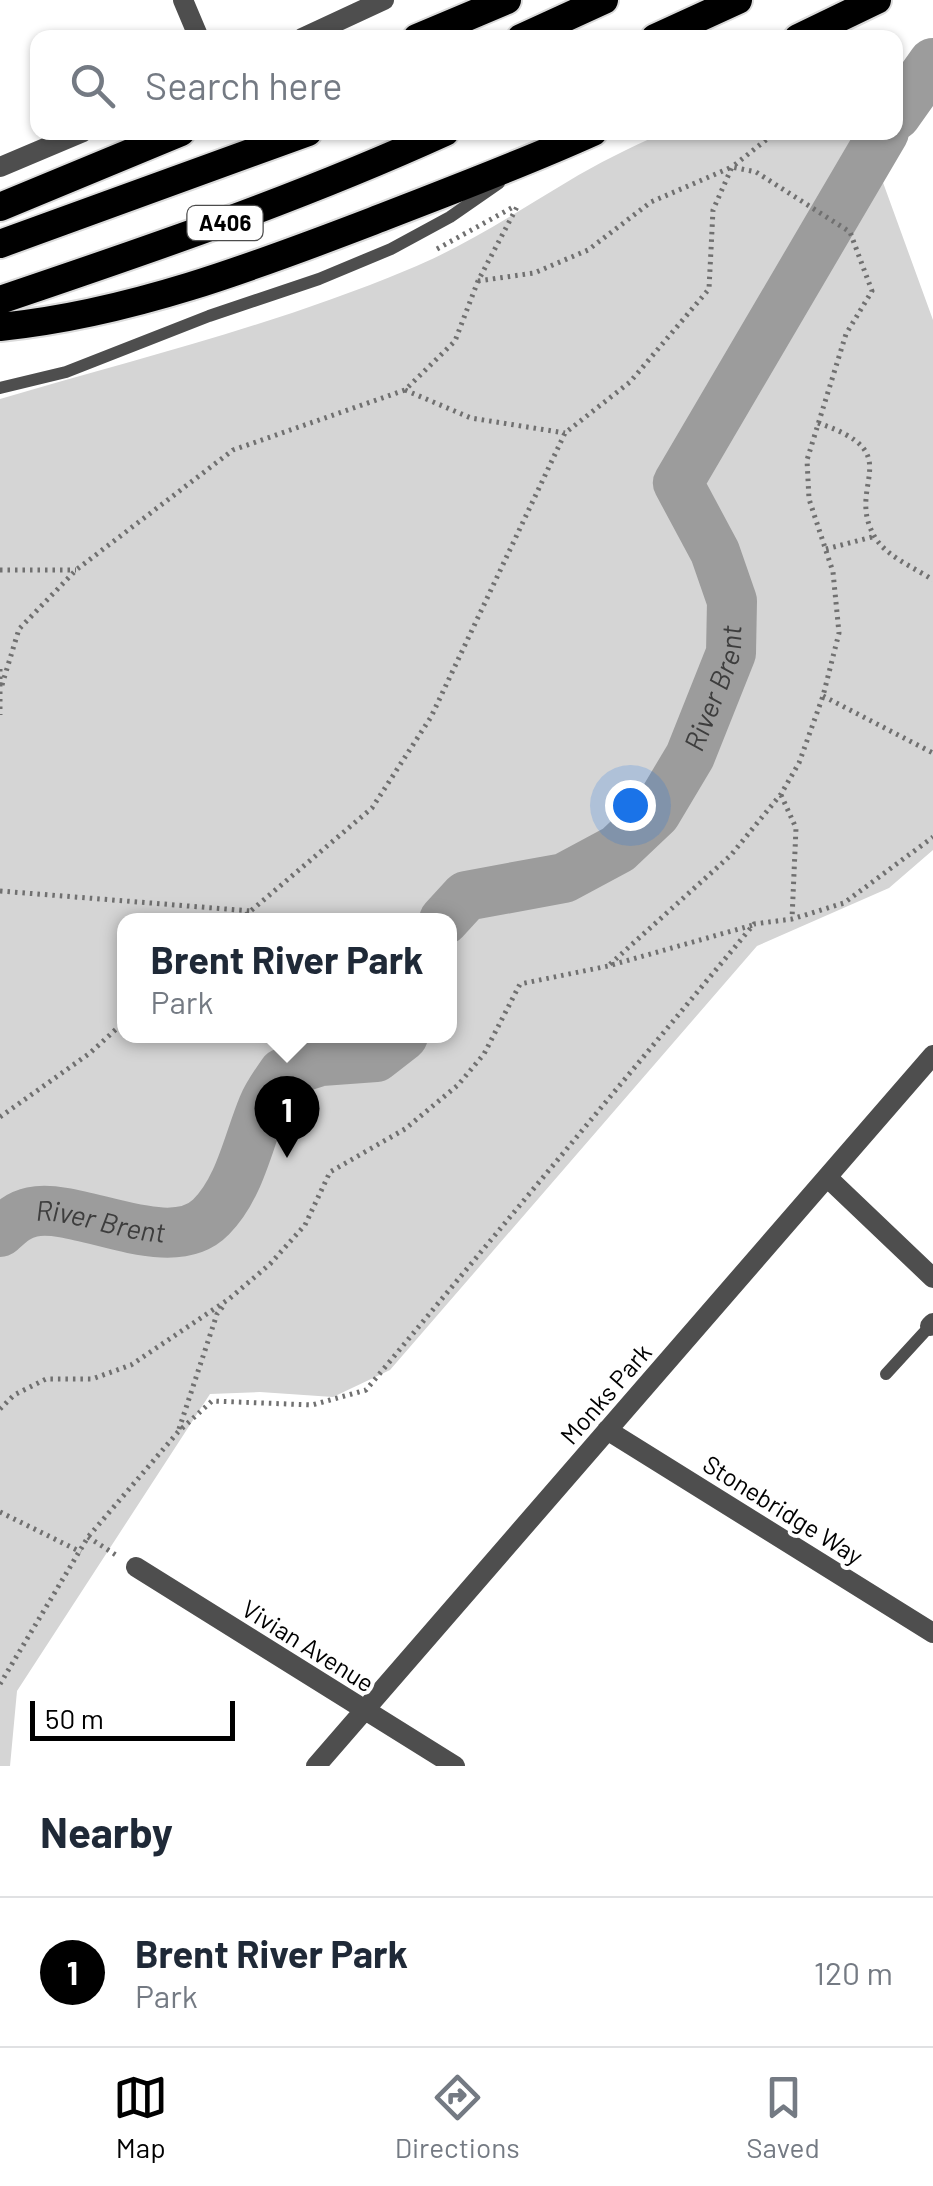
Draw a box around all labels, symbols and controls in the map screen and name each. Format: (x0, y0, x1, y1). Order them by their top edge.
search box (30, 30, 903, 140)
icon: search (65, 58, 120, 113)
text: Search here (145, 62, 343, 108)
road number: A406 (188, 206, 262, 240)
water label: River Brent (676, 625, 748, 755)
your location (605, 780, 656, 831)
popup (117, 913, 457, 1043)
text: Brent River Park (151, 936, 423, 982)
text: Park (151, 982, 213, 1020)
pin: 1 (254, 1076, 320, 1158)
water label: River Brent (36, 1193, 166, 1249)
street label: Monks Park (553, 1337, 657, 1450)
street label: Stonebridge Way (698, 1448, 869, 1570)
street label: Vivian Avenue (237, 1593, 380, 1698)
scale bar (30, 1696, 235, 1740)
text: 50 m (45, 1701, 104, 1735)
text: Nearby (40, 1806, 173, 1856)
text: Brent River Park (135, 1930, 408, 1976)
text: 1 (67, 1953, 78, 1991)
text: 120 m (814, 1953, 893, 1991)
text: Park (135, 1976, 198, 2014)
tab: Map (113, 2070, 168, 2164)
tab: Directions (395, 2070, 520, 2164)
tab: Saved (746, 2070, 820, 2164)

